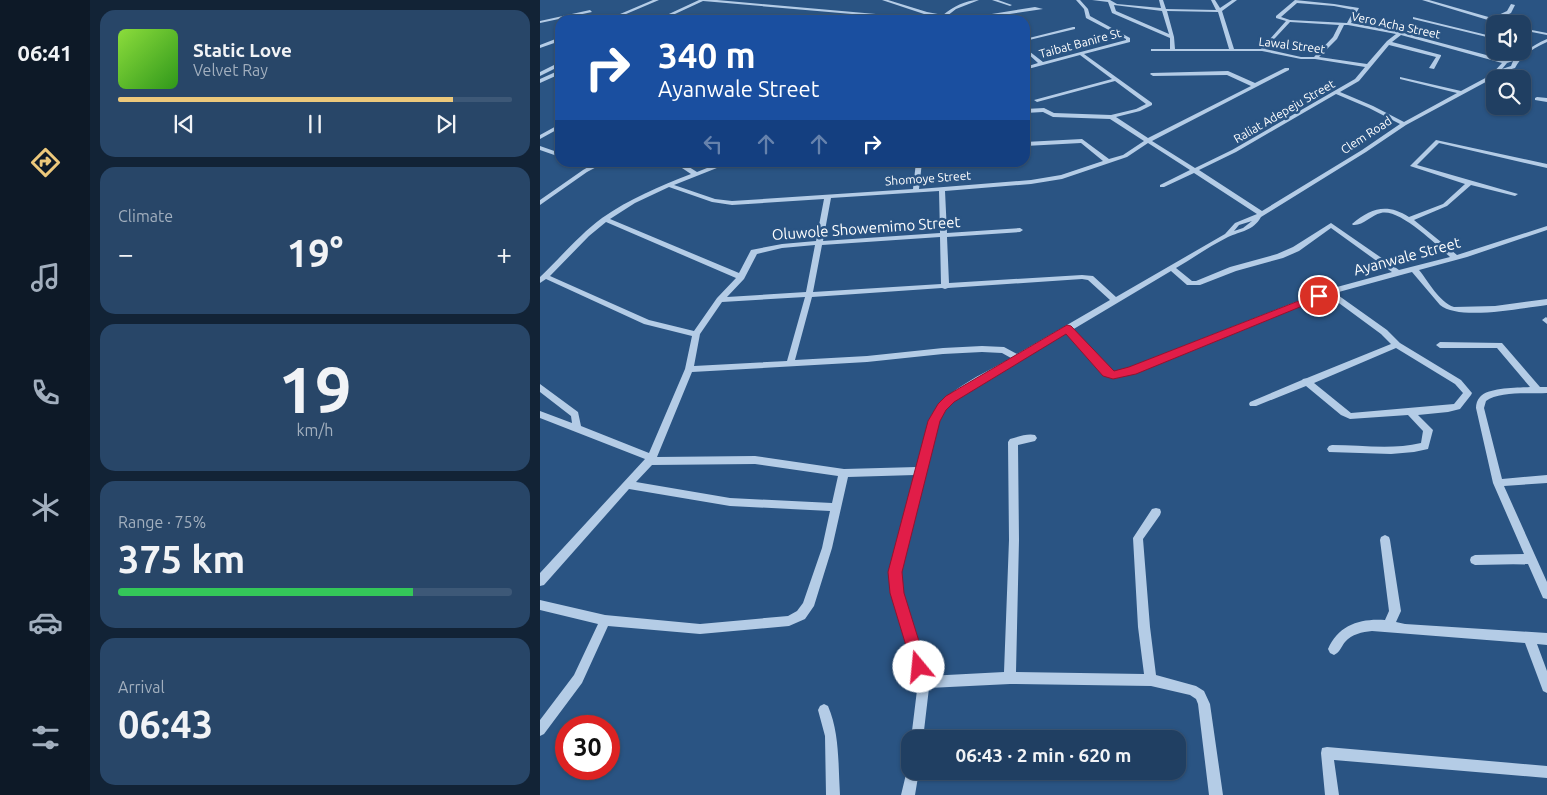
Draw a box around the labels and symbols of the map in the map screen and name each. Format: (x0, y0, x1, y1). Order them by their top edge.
street label: Vero Acha Street (1350, 9, 1442, 41)
street label: Taibat Banire St (1038, 26, 1123, 60)
street label: Lawal Street (1258, 34, 1326, 56)
street label: Raliat Adepeju Street (1231, 77, 1337, 145)
street label: Clem Road (1338, 114, 1394, 156)
street label: Shomoye Street (885, 168, 972, 187)
street label: Oluwole Showemimo Street (771, 213, 961, 243)
street label: Ayanwale Street (1352, 234, 1462, 278)
pin (1298, 275, 1340, 317)
position arrow (892, 640, 944, 692)
speed limit sign: 30 (555, 715, 620, 780)

